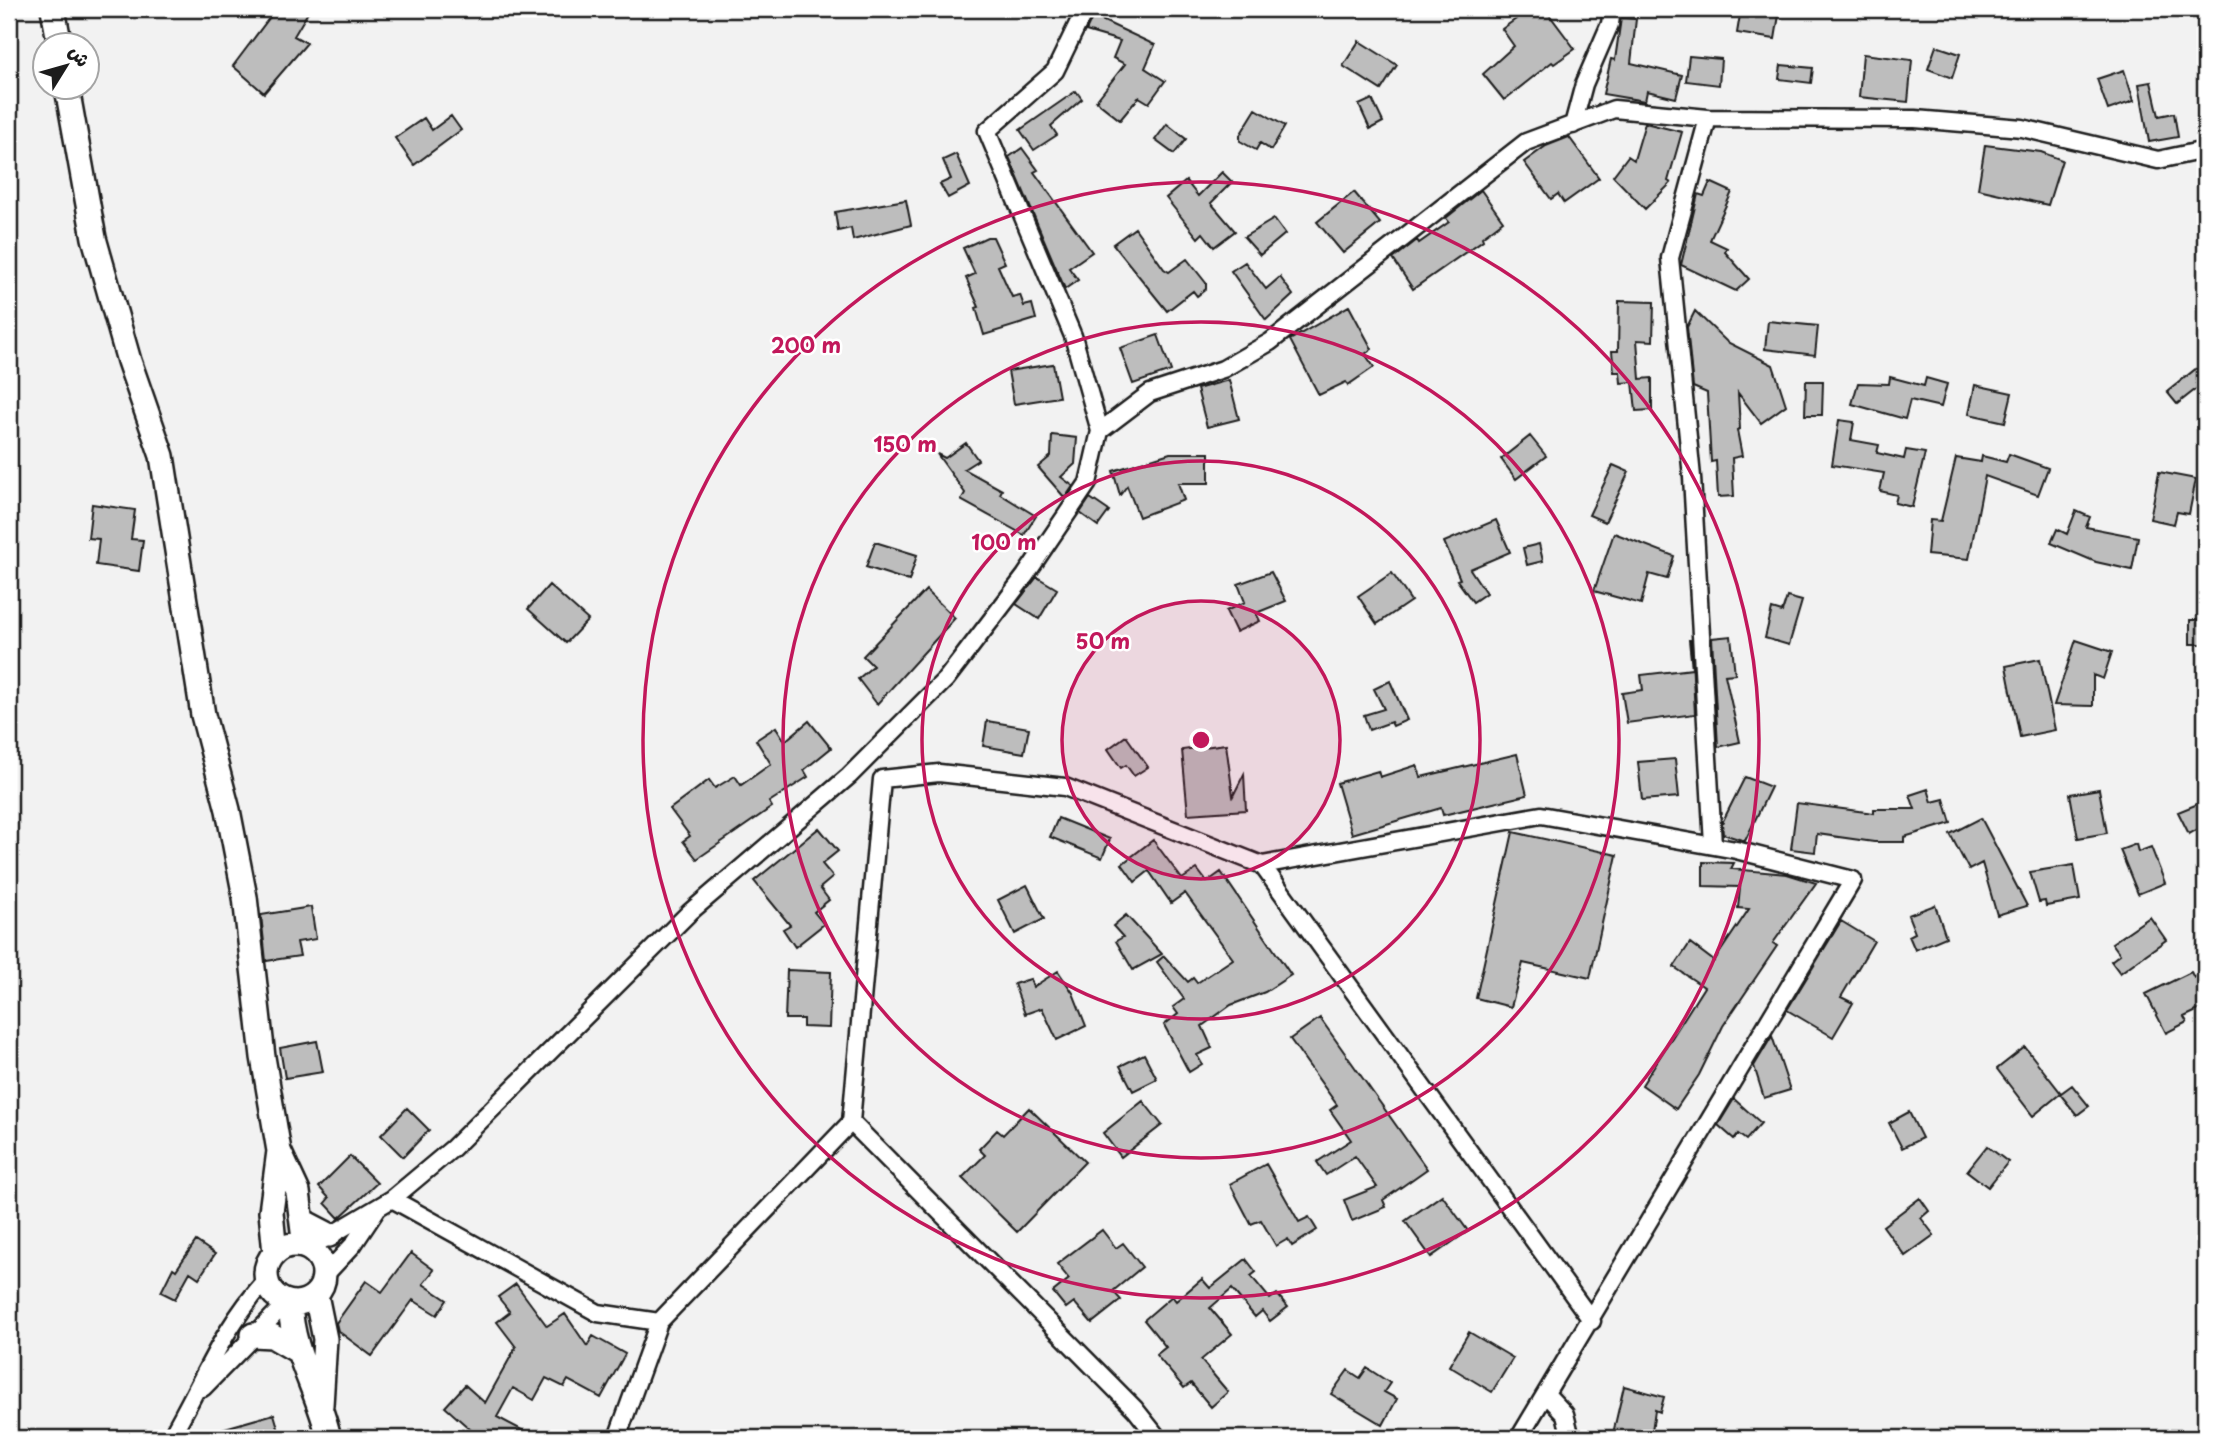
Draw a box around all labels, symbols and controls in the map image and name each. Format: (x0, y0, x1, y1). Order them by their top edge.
north arrow (32, 32, 102, 102)
text: ش (63, 38, 98, 72)
text: 200 m (771, 328, 841, 360)
text: 150 m (873, 427, 937, 459)
text: 100 m (971, 525, 1037, 557)
text: 50 m (1076, 624, 1130, 656)
centre of rings (1189, 728, 1213, 752)

